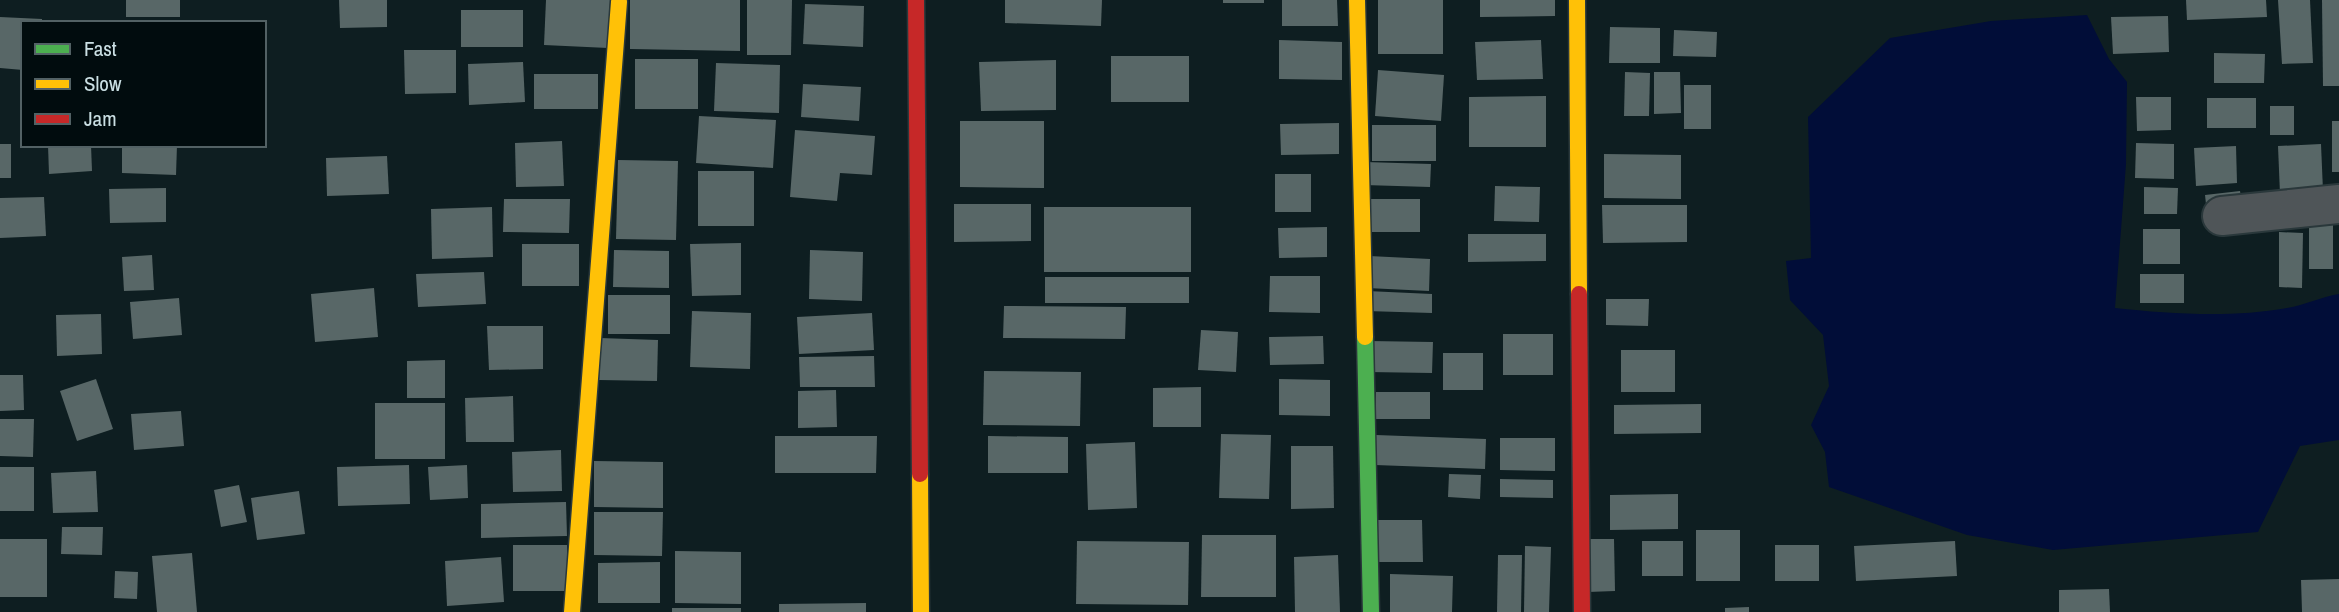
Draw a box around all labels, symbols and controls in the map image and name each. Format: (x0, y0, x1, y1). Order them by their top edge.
legend (21, 21, 266, 147)
text: Fast (84, 34, 117, 63)
text: Slow (84, 69, 122, 98)
text: Jam (84, 104, 117, 133)

